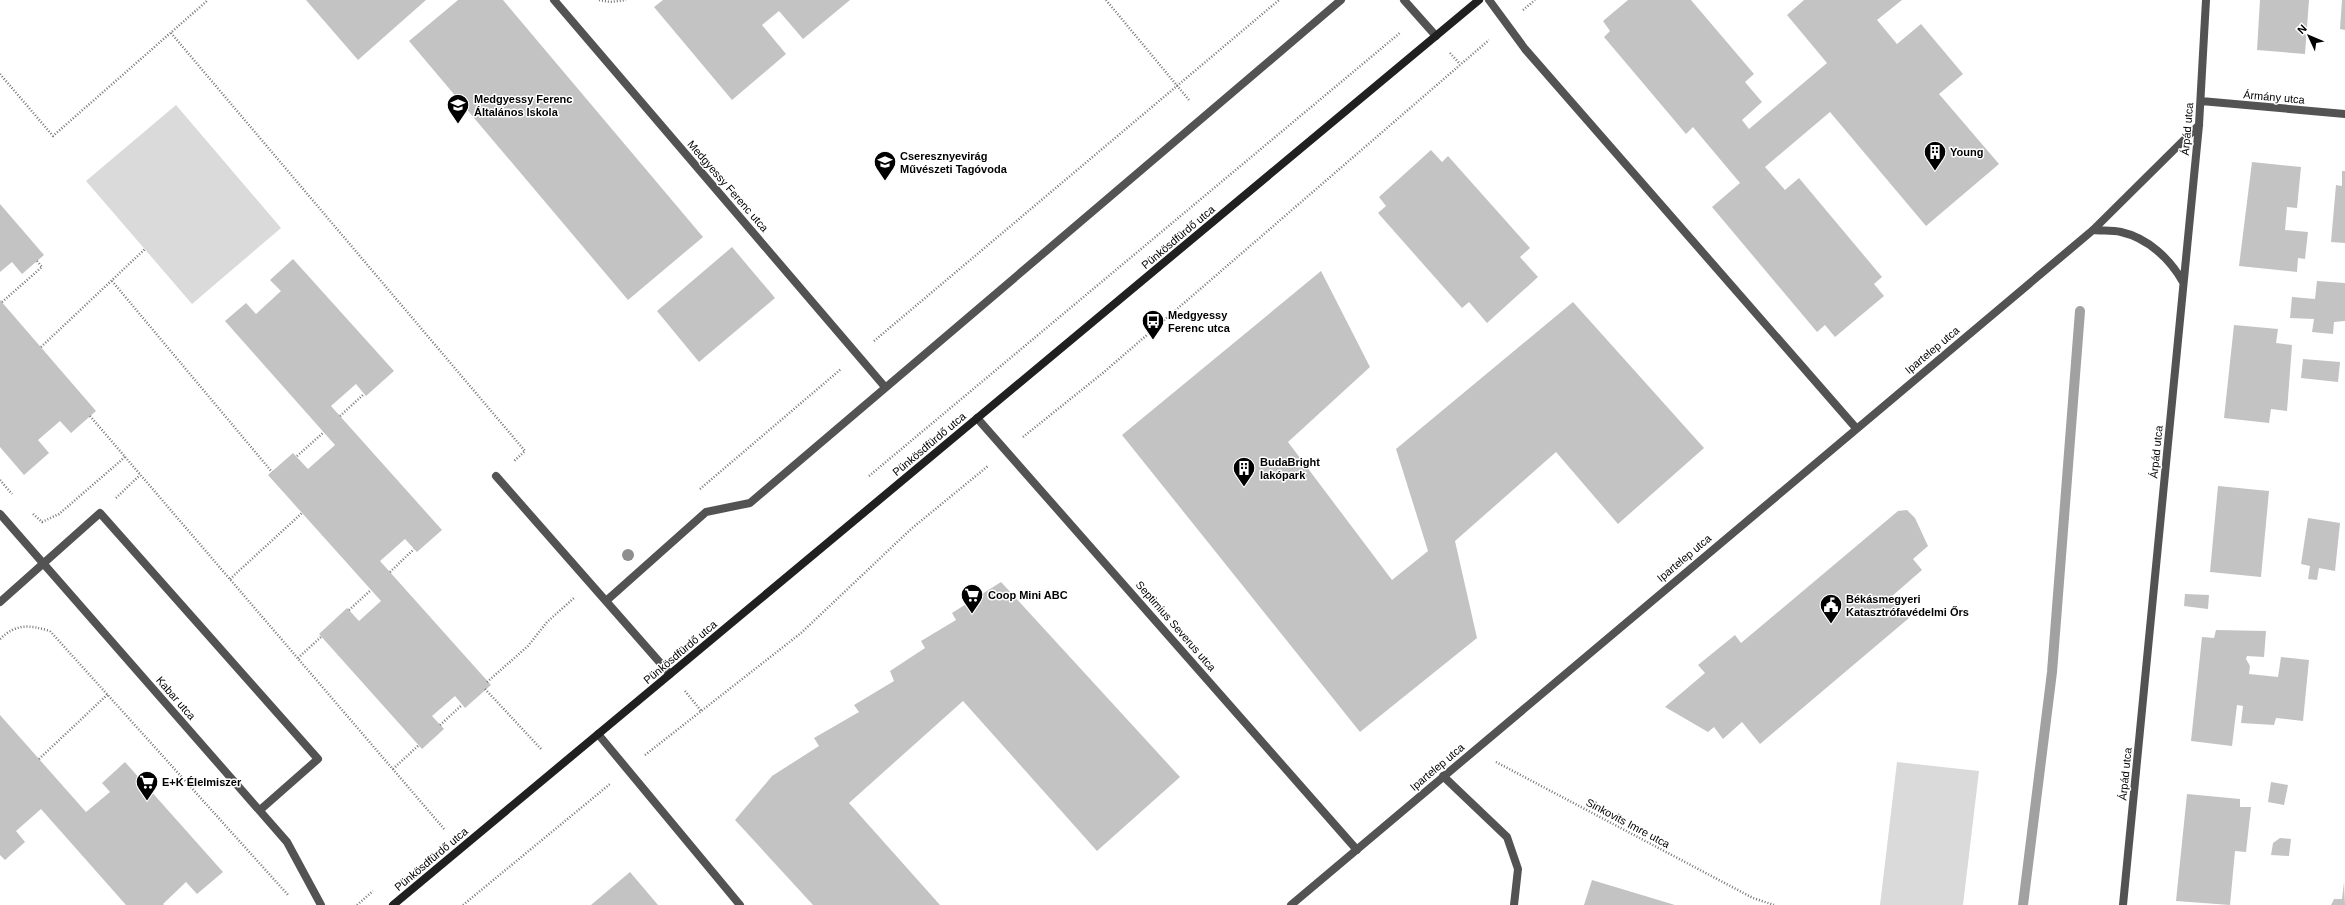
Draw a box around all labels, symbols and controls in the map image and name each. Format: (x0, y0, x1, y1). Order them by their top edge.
north arrow (2289, 16, 2329, 56)
text: N (2295, 22, 2309, 36)
street label: Ármány utca (2243, 88, 2306, 106)
school or university icon: Medgyessy Ferenc Általános Iskola (445, 92, 471, 125)
place label: Medgyessy Ferenc Általános Iskola (474, 93, 572, 118)
street label: Árpád utca (2179, 101, 2195, 156)
street label: Medgyessy Ferenc utca (685, 138, 771, 235)
building icon: Young (1922, 139, 1948, 172)
place label: Young (1950, 146, 1983, 158)
school or university icon: Cseresznyevirág Művészeti Tagóvoda (872, 149, 898, 182)
place label: Cseresznyevirág Művészeti Tagóvoda (900, 150, 1008, 175)
street label: Pünkösdfürdő utca (1139, 202, 1218, 271)
bus stop icon: Medgyessy Ferenc utca (1140, 308, 1166, 341)
place label: Medgyessy Ferenc utca (1168, 309, 1231, 334)
street label: Ipartelep utca (1903, 323, 1962, 376)
street label: Pünkösdfürdő utca (890, 409, 969, 478)
street label: Árpád utca (2147, 424, 2165, 479)
building icon: BudaBright lakópark (1231, 455, 1257, 488)
place label: BudaBright lakópark (1260, 456, 1320, 481)
street label: Ipartelep utca (1655, 531, 1714, 584)
street label: Septimius Severus utca (1134, 578, 1219, 674)
supermarket icon: Coop Mini ABC (959, 582, 985, 615)
place label: Coop Mini ABC (988, 589, 1068, 601)
public building icon: Békásmegyeri Katasztrófavédelmi Őrs (1818, 592, 1844, 625)
place label: Békásmegyeri Katasztrófavédelmi Őrs (1846, 593, 1969, 618)
street label: Pünkösdfürdő utca (641, 617, 720, 686)
street label: Kabar utca (154, 674, 199, 723)
street label: Ipartelep utca (1408, 740, 1467, 793)
street label: Árpád utca (2116, 746, 2134, 801)
supermarket icon: E+K Élelmiszer (134, 769, 160, 802)
place label: E+K Élelmiszer (162, 776, 242, 788)
street label: Sinkovits Imre utca (1584, 796, 1673, 851)
street label: Pünkösdfürdő utca (392, 824, 471, 893)

